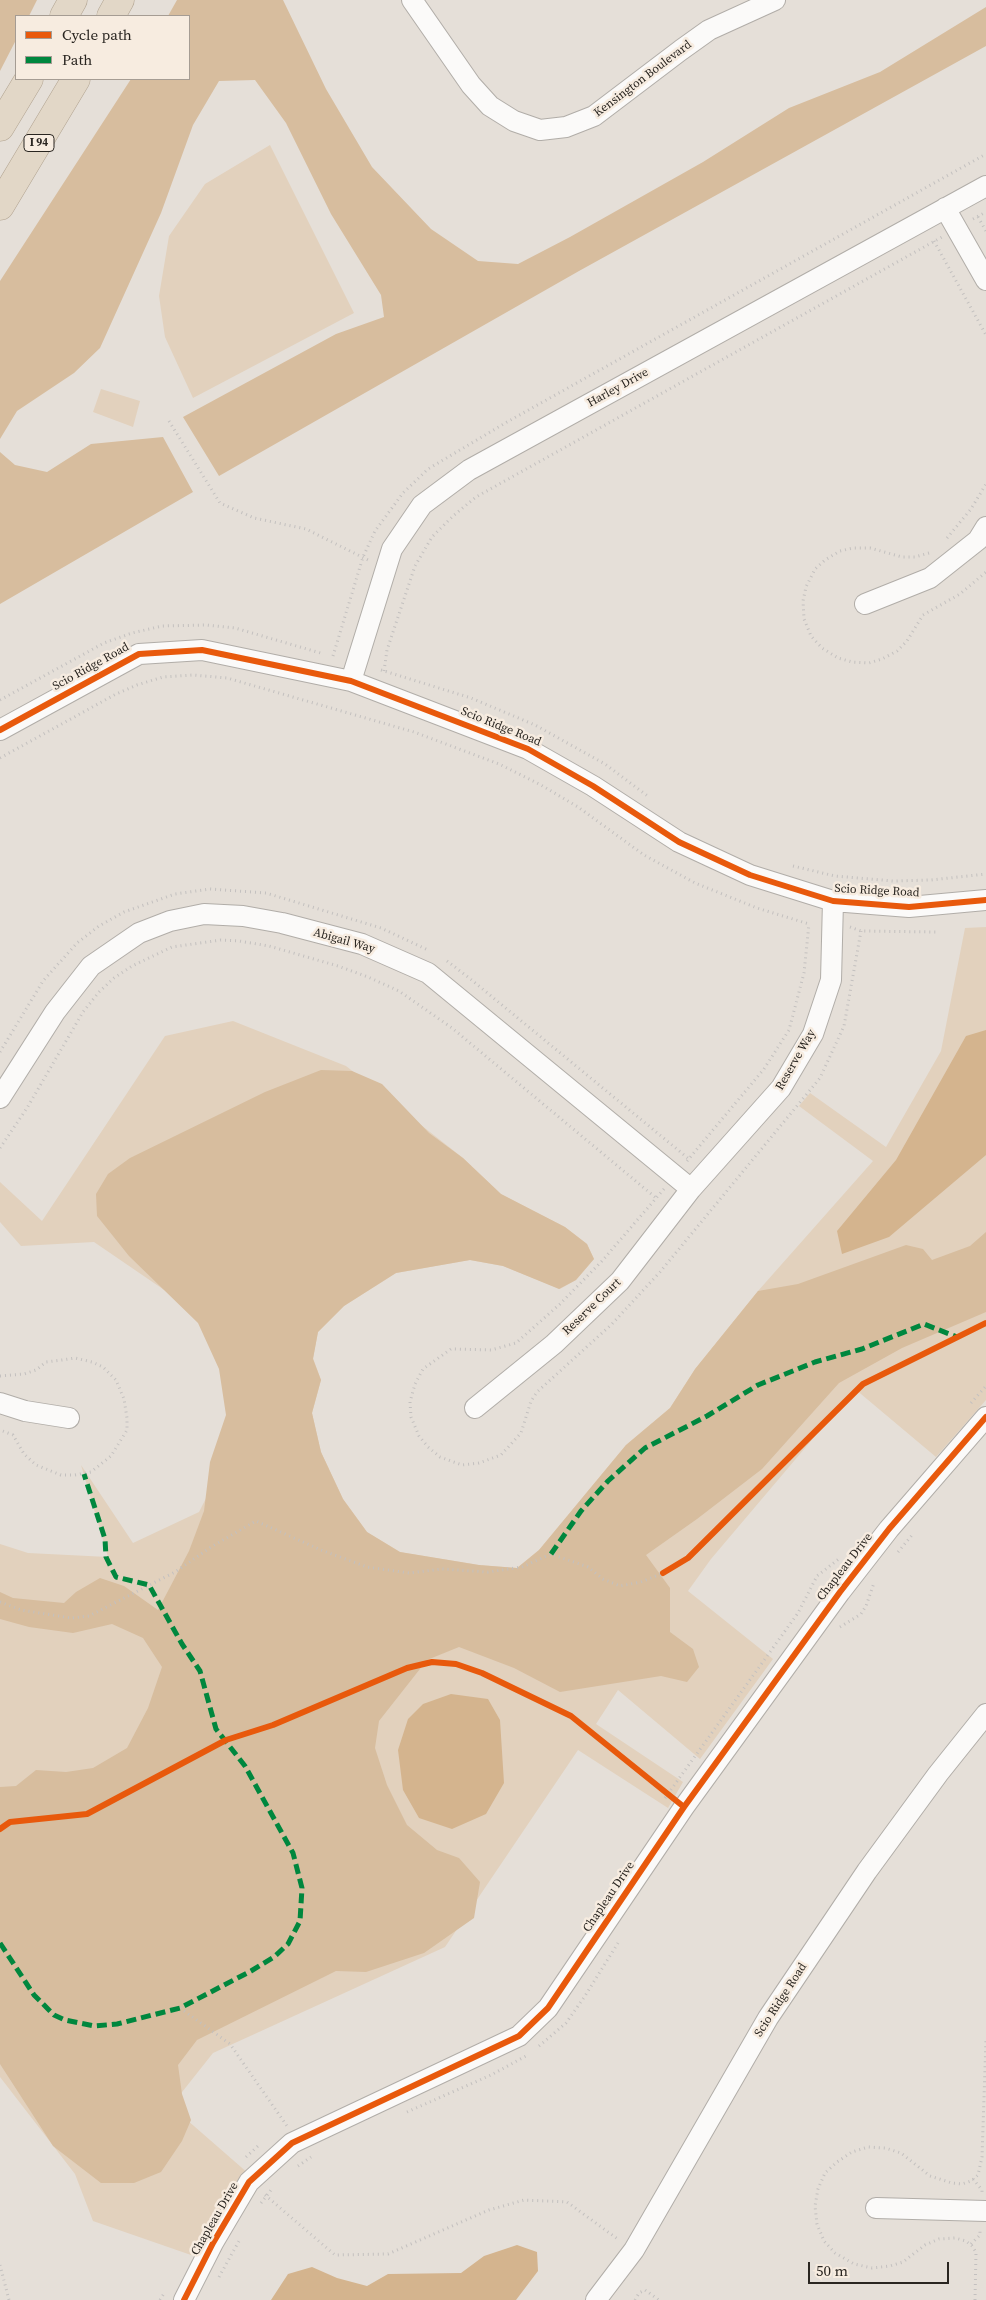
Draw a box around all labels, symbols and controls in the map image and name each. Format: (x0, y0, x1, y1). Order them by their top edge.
legend (15, 15, 190, 80)
text: Cycle path (62, 24, 132, 45)
street label: Kensington Boulevard (591, 38, 695, 120)
text: Path (62, 49, 92, 70)
road number: I 94 (24, 134, 54, 152)
street label: Harley Drive (585, 365, 651, 411)
street label: Scio Ridge Road (50, 640, 132, 694)
street label: Scio Ridge Road (459, 704, 543, 750)
street label: Scio Ridge Road (834, 882, 920, 900)
street label: Abigail Way (312, 925, 376, 957)
street label: Reserve Way (773, 1027, 819, 1093)
street label: Reserve Court (560, 1276, 624, 1338)
street label: Chapleau Drive (814, 1530, 876, 1604)
street label: Chapleau Drive (580, 1859, 638, 1935)
street label: Scio Ridge Road (752, 1960, 810, 2040)
street label: Chapleau Drive (188, 2180, 242, 2258)
scale bar (811, 2252, 952, 2284)
text: 50 m (816, 2260, 848, 2281)

